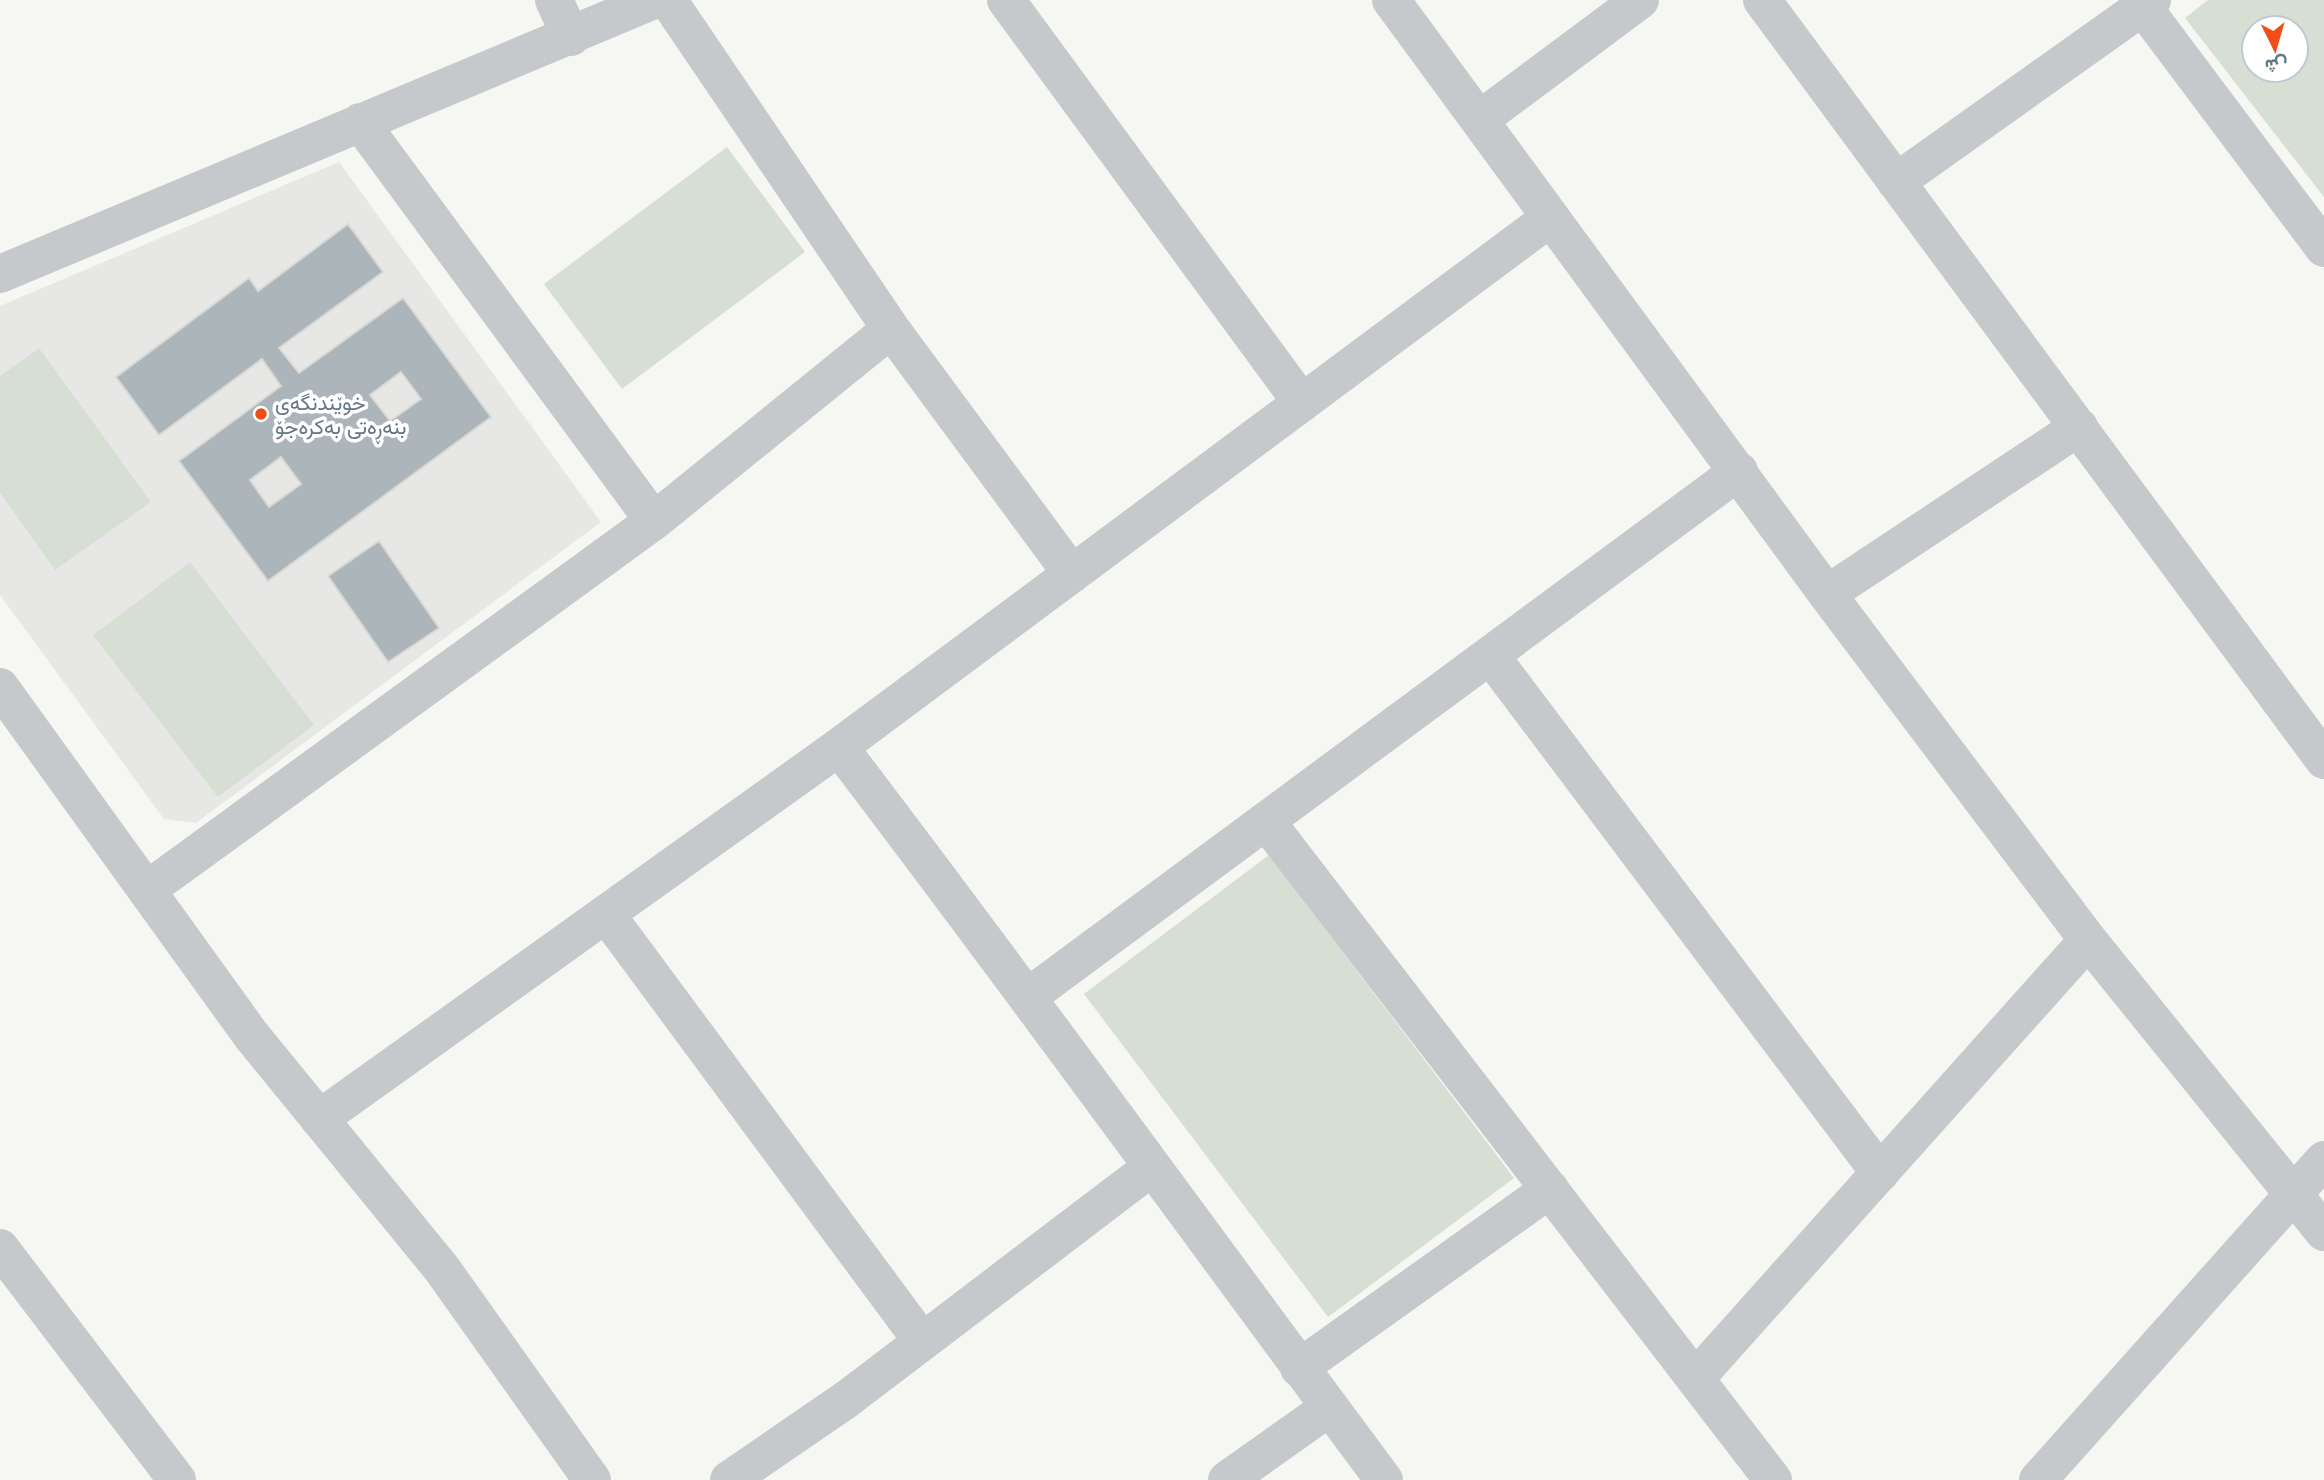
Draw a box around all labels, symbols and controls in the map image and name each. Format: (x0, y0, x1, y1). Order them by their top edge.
north arrow (2240, 14, 2310, 84)
text: ش (2264, 53, 2289, 78)
place label: خوێندنگەی بنەڕەتی بەکرەجۆ (275, 390, 407, 444)
marker: خوێندنگەی بنەڕەتی بەکرەجۆ (253, 406, 269, 422)

